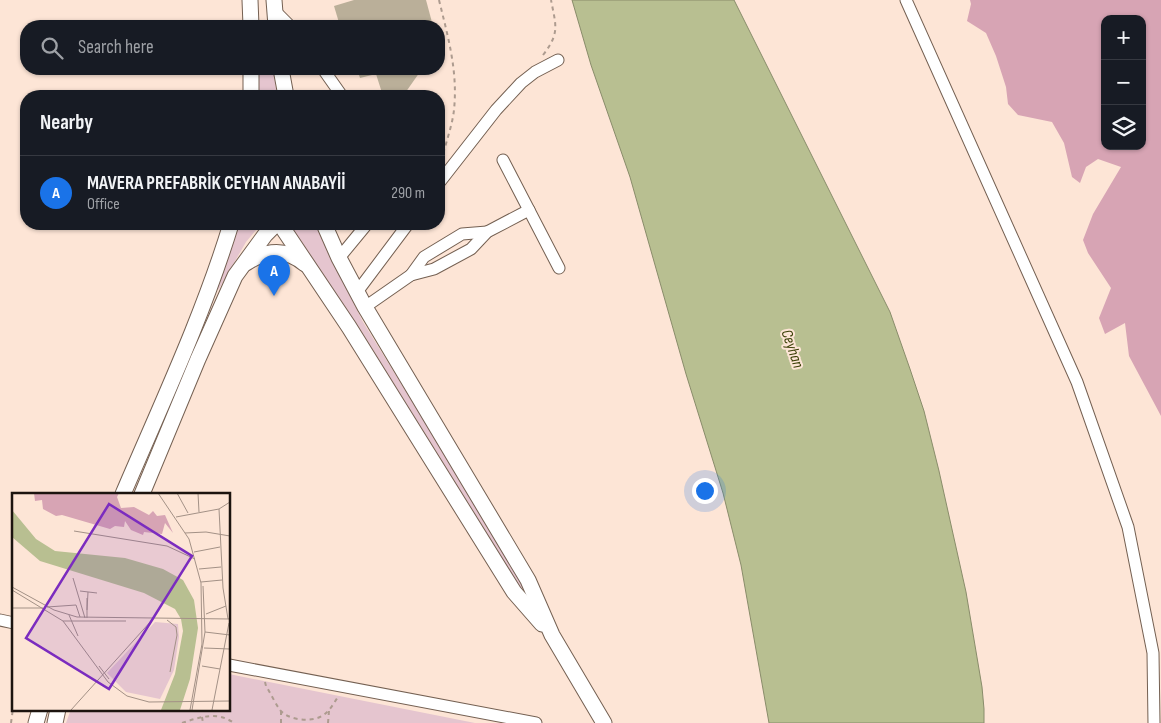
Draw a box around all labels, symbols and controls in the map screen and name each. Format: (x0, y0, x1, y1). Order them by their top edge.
map controls (1101, 15, 1146, 150)
button: + (1101, 15, 1146, 60)
search box (20, 20, 445, 75)
icon: search (38, 34, 66, 62)
text: Search here (78, 36, 154, 59)
button: − (1101, 60, 1146, 105)
button: layers (1101, 105, 1146, 150)
text: Nearby (40, 110, 93, 135)
text: MAVERA PREFABRİK CEYHAN ANABAYİİ (87, 172, 345, 195)
text: A (52, 184, 60, 203)
text: 290 m (391, 184, 425, 203)
text: Office (87, 195, 120, 214)
pin: A (258, 255, 290, 296)
water label: Ceyhan (777, 327, 808, 371)
your location (692, 478, 718, 504)
inset map (12, 493, 230, 710)

